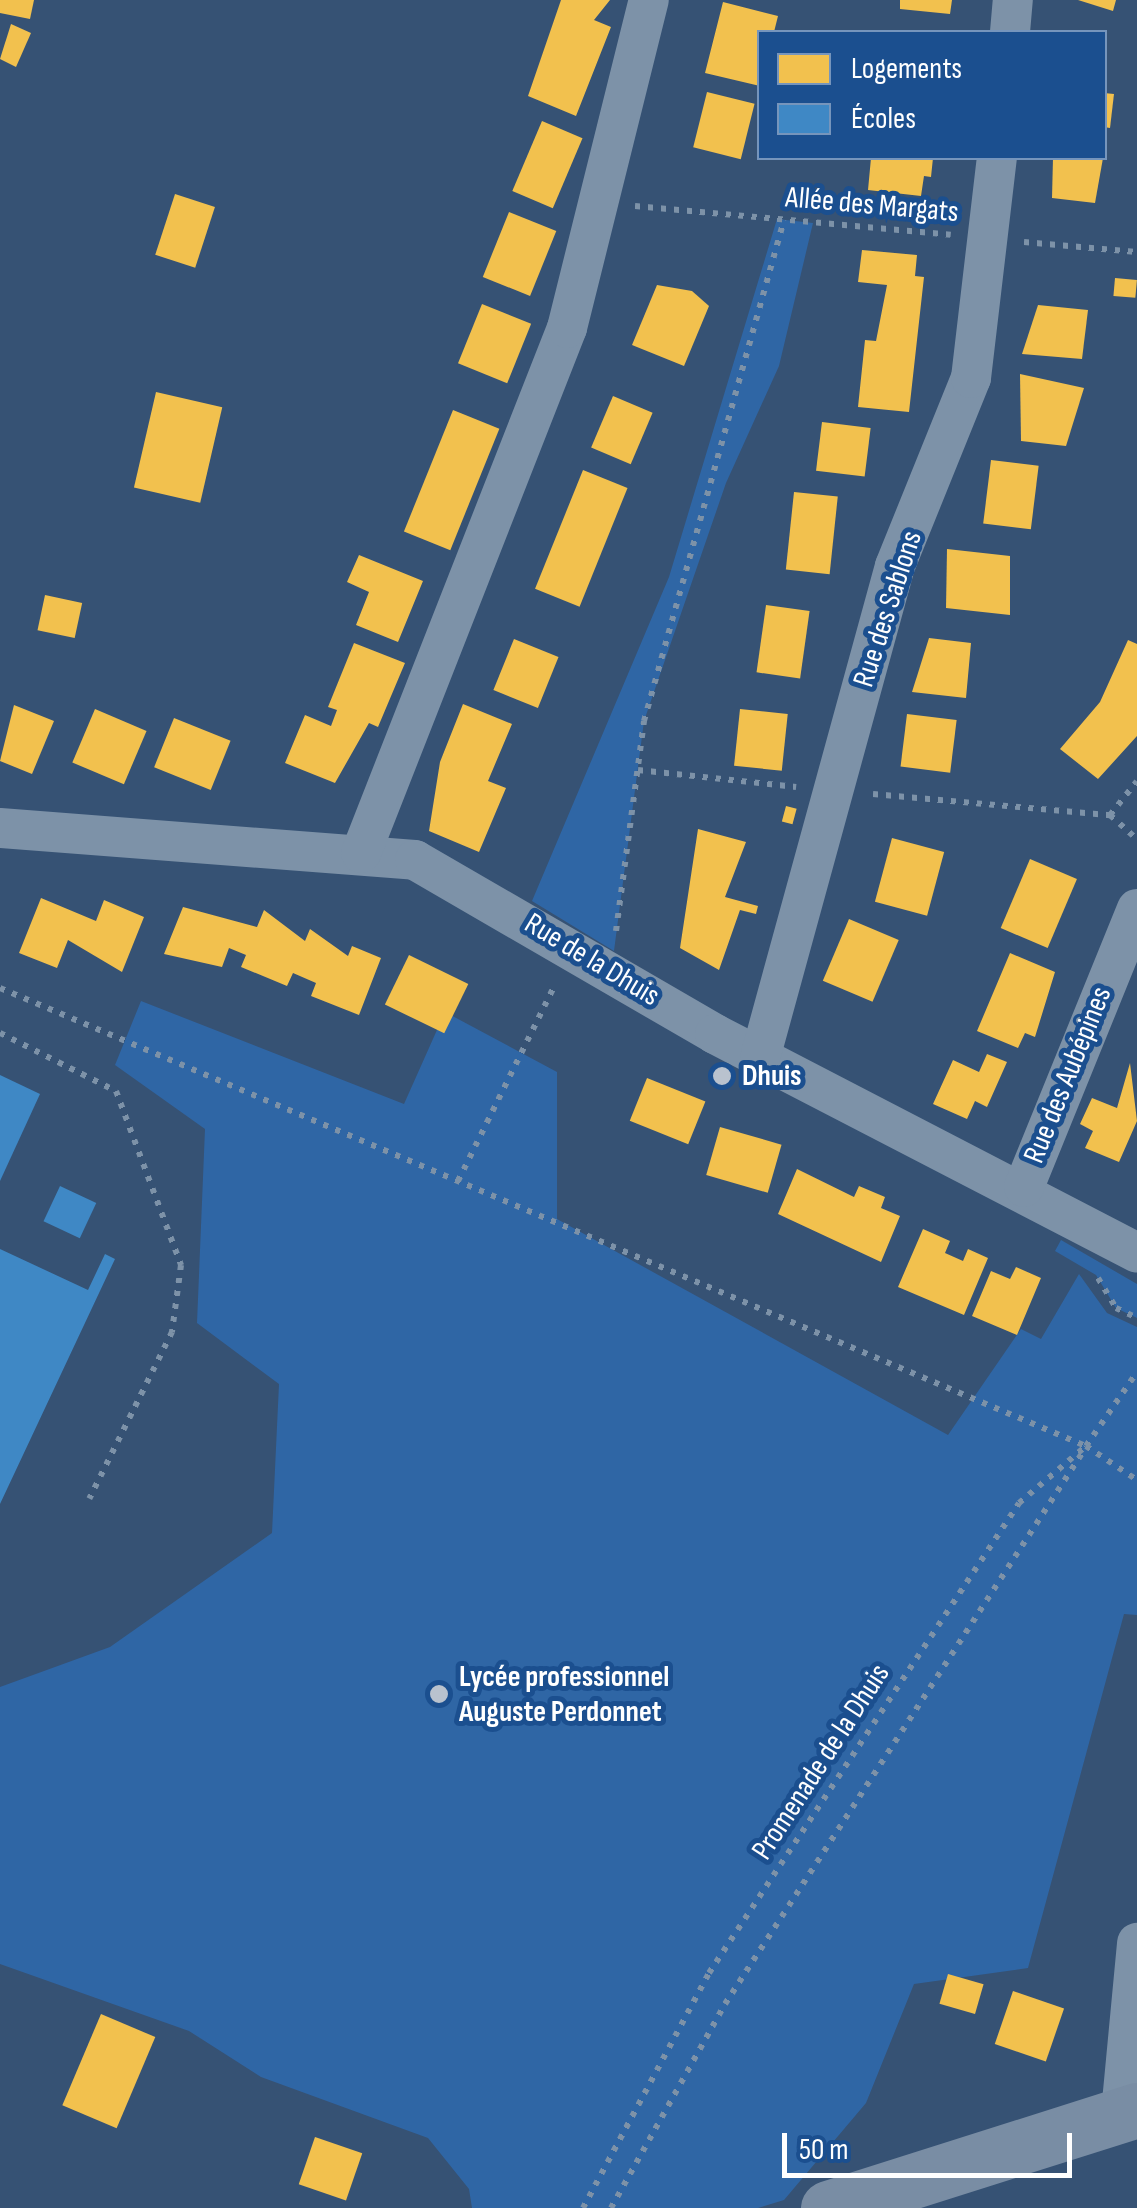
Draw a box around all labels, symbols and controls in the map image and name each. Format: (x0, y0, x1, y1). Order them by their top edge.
legend (757, 30, 1107, 160)
text: Logements (851, 51, 962, 87)
text: Écoles (851, 101, 916, 137)
street label: Allée des Margats (784, 180, 960, 230)
street label: Rue des Sablons (846, 526, 930, 692)
street label: Rue de la Dhuis (518, 906, 666, 1014)
street label: Rue des Aubépines (1016, 982, 1120, 1168)
place label: Dhuis (742, 1058, 802, 1094)
marker: Dhuis (711, 1065, 733, 1087)
street label: Promenade de la Dhuis (744, 1657, 898, 1867)
place label: Lycée professionnel Auguste Perdonnet (459, 1659, 669, 1730)
marker: Lycée professionnel Auguste Perdonnet (428, 1683, 450, 1705)
scale bar (787, 2113, 1077, 2175)
text: 50 m (799, 2132, 848, 2168)

